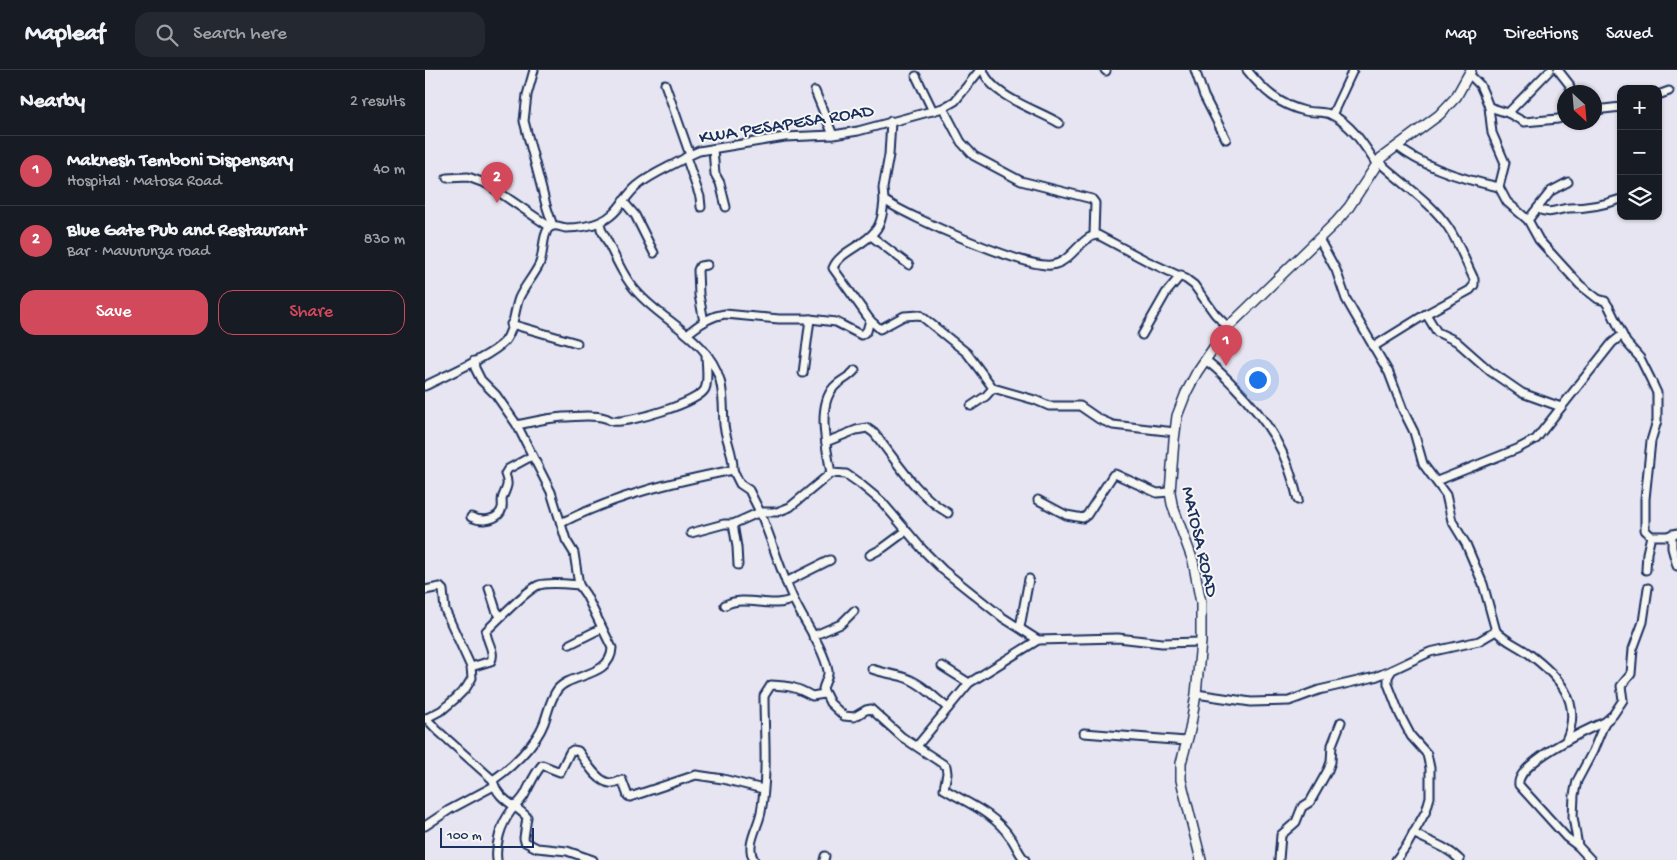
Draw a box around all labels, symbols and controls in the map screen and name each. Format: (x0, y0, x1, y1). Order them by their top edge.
search box (135, 12, 485, 57)
text: Mapleaf (25, 20, 105, 49)
icon: search (153, 21, 181, 49)
text: Search here (193, 23, 287, 46)
text: Map (1445, 24, 1477, 45)
text: Directions (1505, 24, 1578, 45)
text: Saved (1606, 24, 1652, 45)
north arrow (1557, 85, 1602, 130)
map controls (1617, 85, 1662, 220)
button: + (1617, 85, 1662, 130)
text: Nearby (20, 90, 85, 115)
text: 2 results (350, 93, 405, 112)
street label: KWA PESAPESA ROAD (698, 100, 876, 151)
button: − (1617, 130, 1662, 175)
text: Maknesh Temboni Dispensary (67, 150, 293, 173)
text: 1 (33, 161, 39, 180)
text: 40 m (373, 161, 405, 180)
pin: 2 (481, 162, 513, 203)
text: Hospital · Matosa Road (67, 173, 222, 192)
button: layers (1617, 175, 1662, 220)
text: Blue Gate Pub and Restaurant (67, 220, 306, 243)
text: 2 (32, 231, 40, 250)
text: 830 m (364, 231, 405, 250)
text: Bar · Mavurunza road (67, 243, 210, 262)
button: Save (20, 290, 208, 335)
button: Share (218, 290, 405, 335)
pin: 1 (1210, 325, 1242, 366)
your location (1245, 367, 1271, 393)
street label: MATOSA ROAD (1175, 484, 1223, 600)
scale bar (440, 825, 534, 848)
text: 100 m (447, 828, 482, 845)

